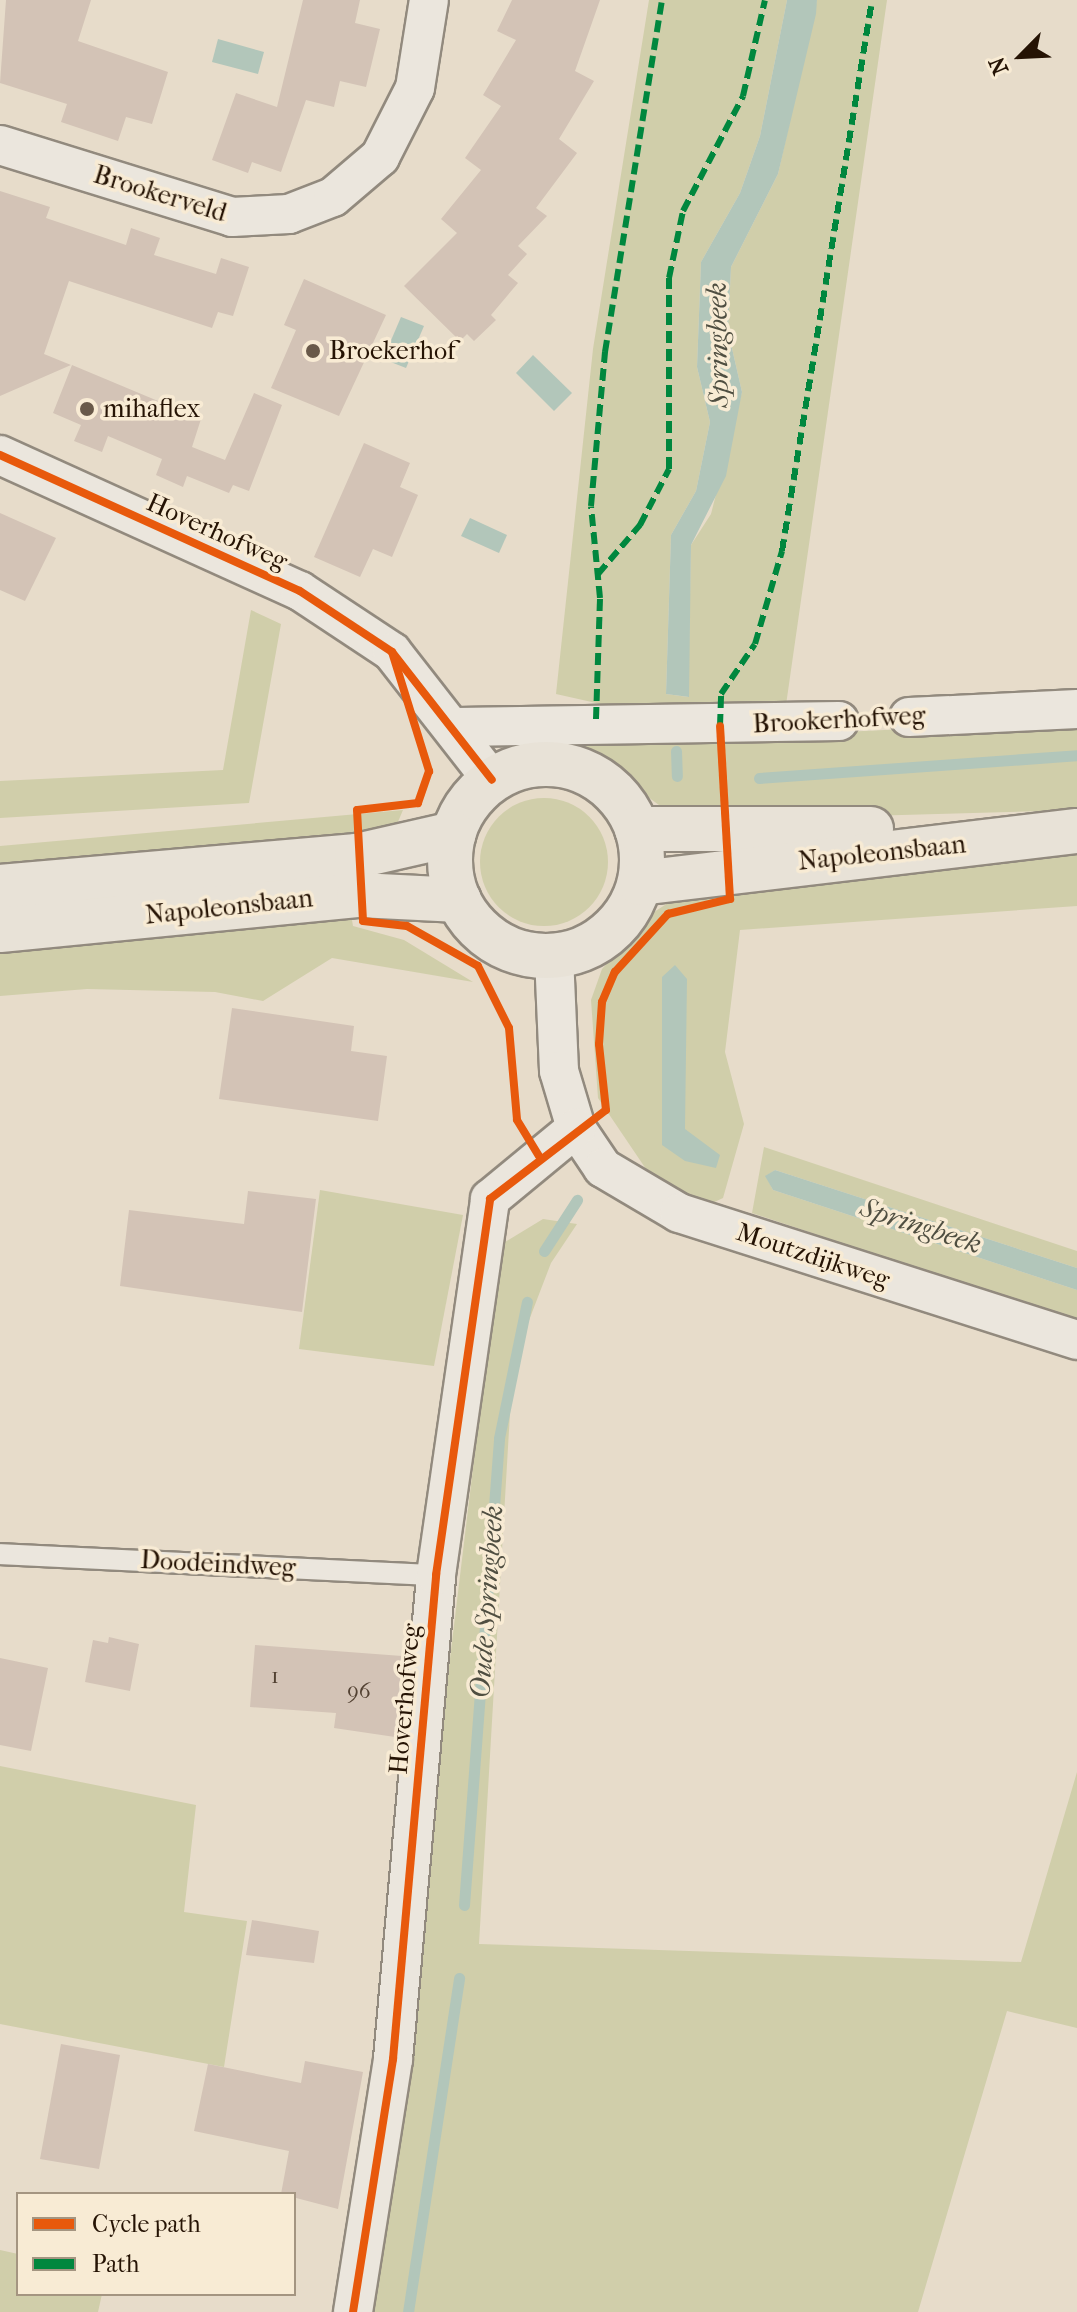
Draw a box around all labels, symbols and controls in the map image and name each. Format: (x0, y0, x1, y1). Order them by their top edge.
north arrow (981, 16, 1061, 96)
text: N (984, 53, 1014, 79)
street label: Brookerveld (90, 159, 230, 229)
water label: Springbeek (700, 282, 736, 408)
place label: Broekerhof (329, 335, 456, 367)
marker: Broekerhof (304, 342, 322, 360)
place label: mihaflex (103, 393, 200, 425)
marker: mihaflex (78, 400, 96, 418)
street label: Hoverhofweg (142, 487, 292, 577)
street label: Brookerhofweg (752, 700, 926, 740)
street label: Napoleonsbaan (797, 829, 967, 877)
street label: Napoleonsbaan (144, 883, 314, 931)
water label: Springbeek (856, 1191, 986, 1261)
street label: Moutzdijkweg (732, 1217, 894, 1295)
water label: Oude Springbeek (463, 1504, 511, 1700)
street label: Doodeindweg (140, 1544, 296, 1584)
street label: Hoverhofweg (383, 1622, 427, 1776)
house number: 1 (271, 1664, 279, 1690)
house number: 96 (347, 1679, 371, 1705)
legend (16, 2192, 296, 2296)
text: Cycle path (92, 2210, 201, 2238)
text: Path (92, 2250, 139, 2278)

